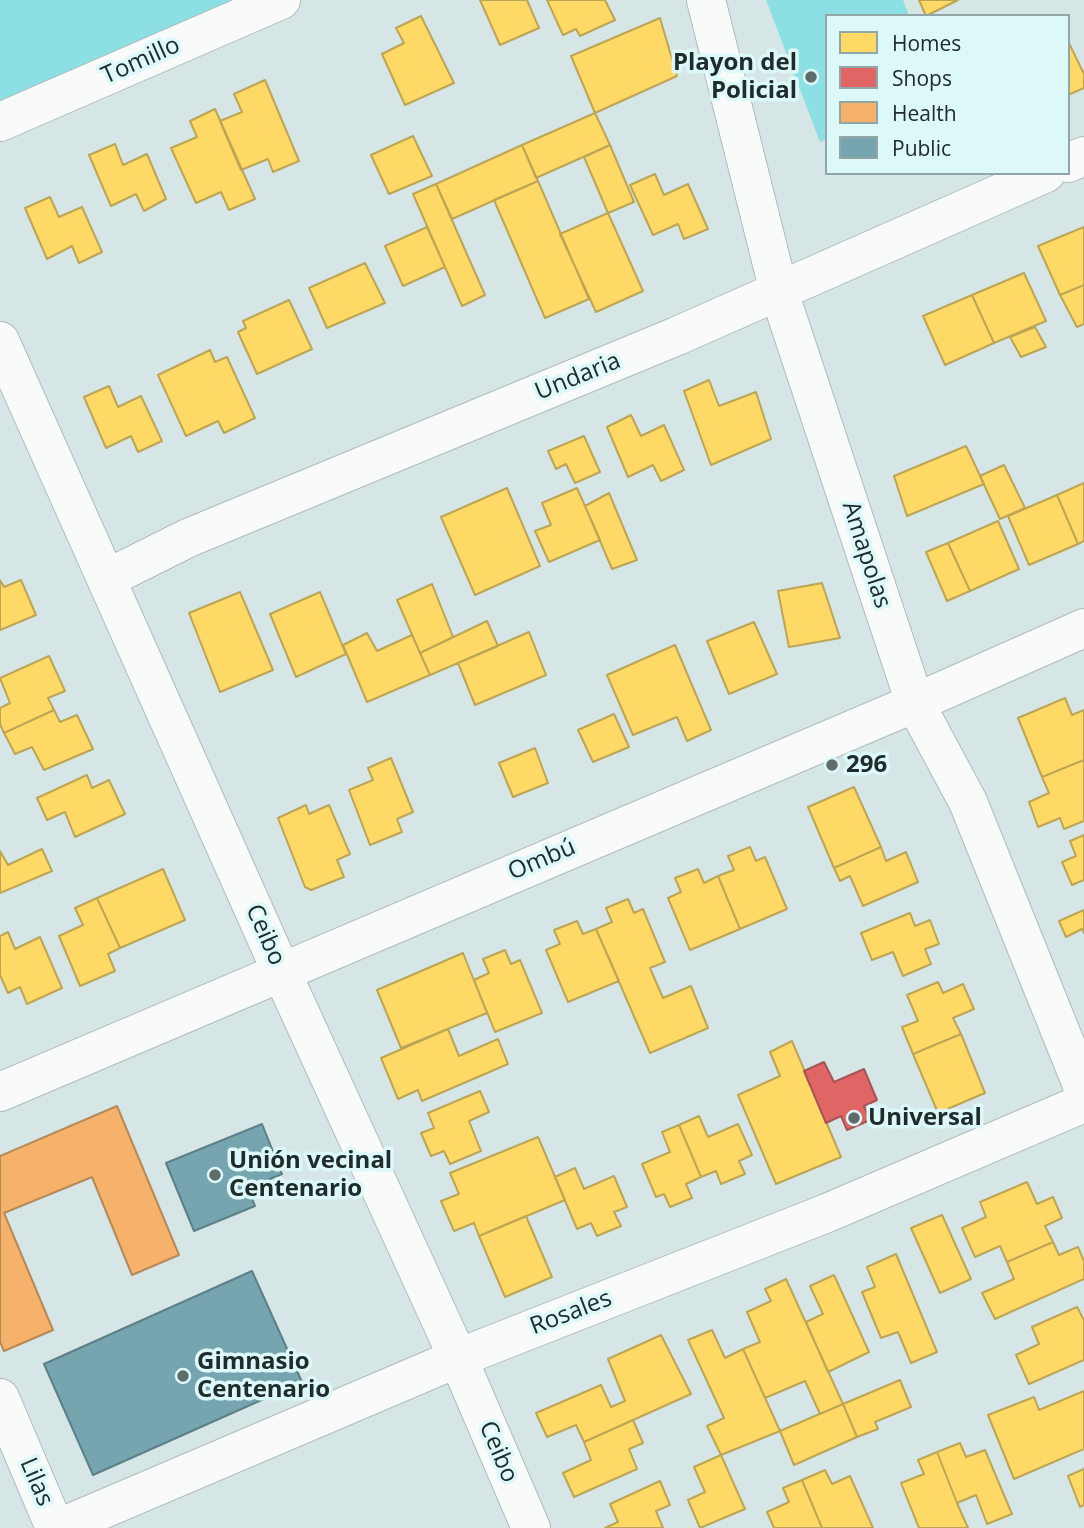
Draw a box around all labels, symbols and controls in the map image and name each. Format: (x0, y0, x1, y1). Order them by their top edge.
legend (825, 14, 1070, 175)
text: Homes (892, 29, 961, 57)
street label: Tomillo (97, 31, 185, 91)
place label: Playon del Policial (673, 49, 797, 105)
text: Shops (892, 64, 952, 92)
marker: Playon del Policial (803, 69, 819, 85)
text: Health (892, 99, 957, 127)
text: Public (892, 134, 951, 162)
street label: Undaria (531, 347, 625, 407)
street label: Amapolas (835, 498, 897, 612)
place label: 296 (846, 751, 887, 779)
marker: 296 (824, 757, 840, 773)
street label: Ombú (504, 833, 580, 887)
street label: Ceibo (239, 900, 291, 970)
place label: Universal (868, 1104, 982, 1132)
marker: Universal (846, 1110, 862, 1126)
place label: Unión vecinal Centenario (229, 1147, 392, 1203)
marker: Unión vecinal Centenario (207, 1167, 223, 1183)
street label: Rosales (526, 1284, 616, 1342)
place label: Gimnasio Centenario (197, 1348, 330, 1404)
marker: Gimnasio Centenario (175, 1368, 191, 1384)
street label: Ceibo (472, 1417, 524, 1487)
street label: Lilas (13, 1454, 59, 1510)

